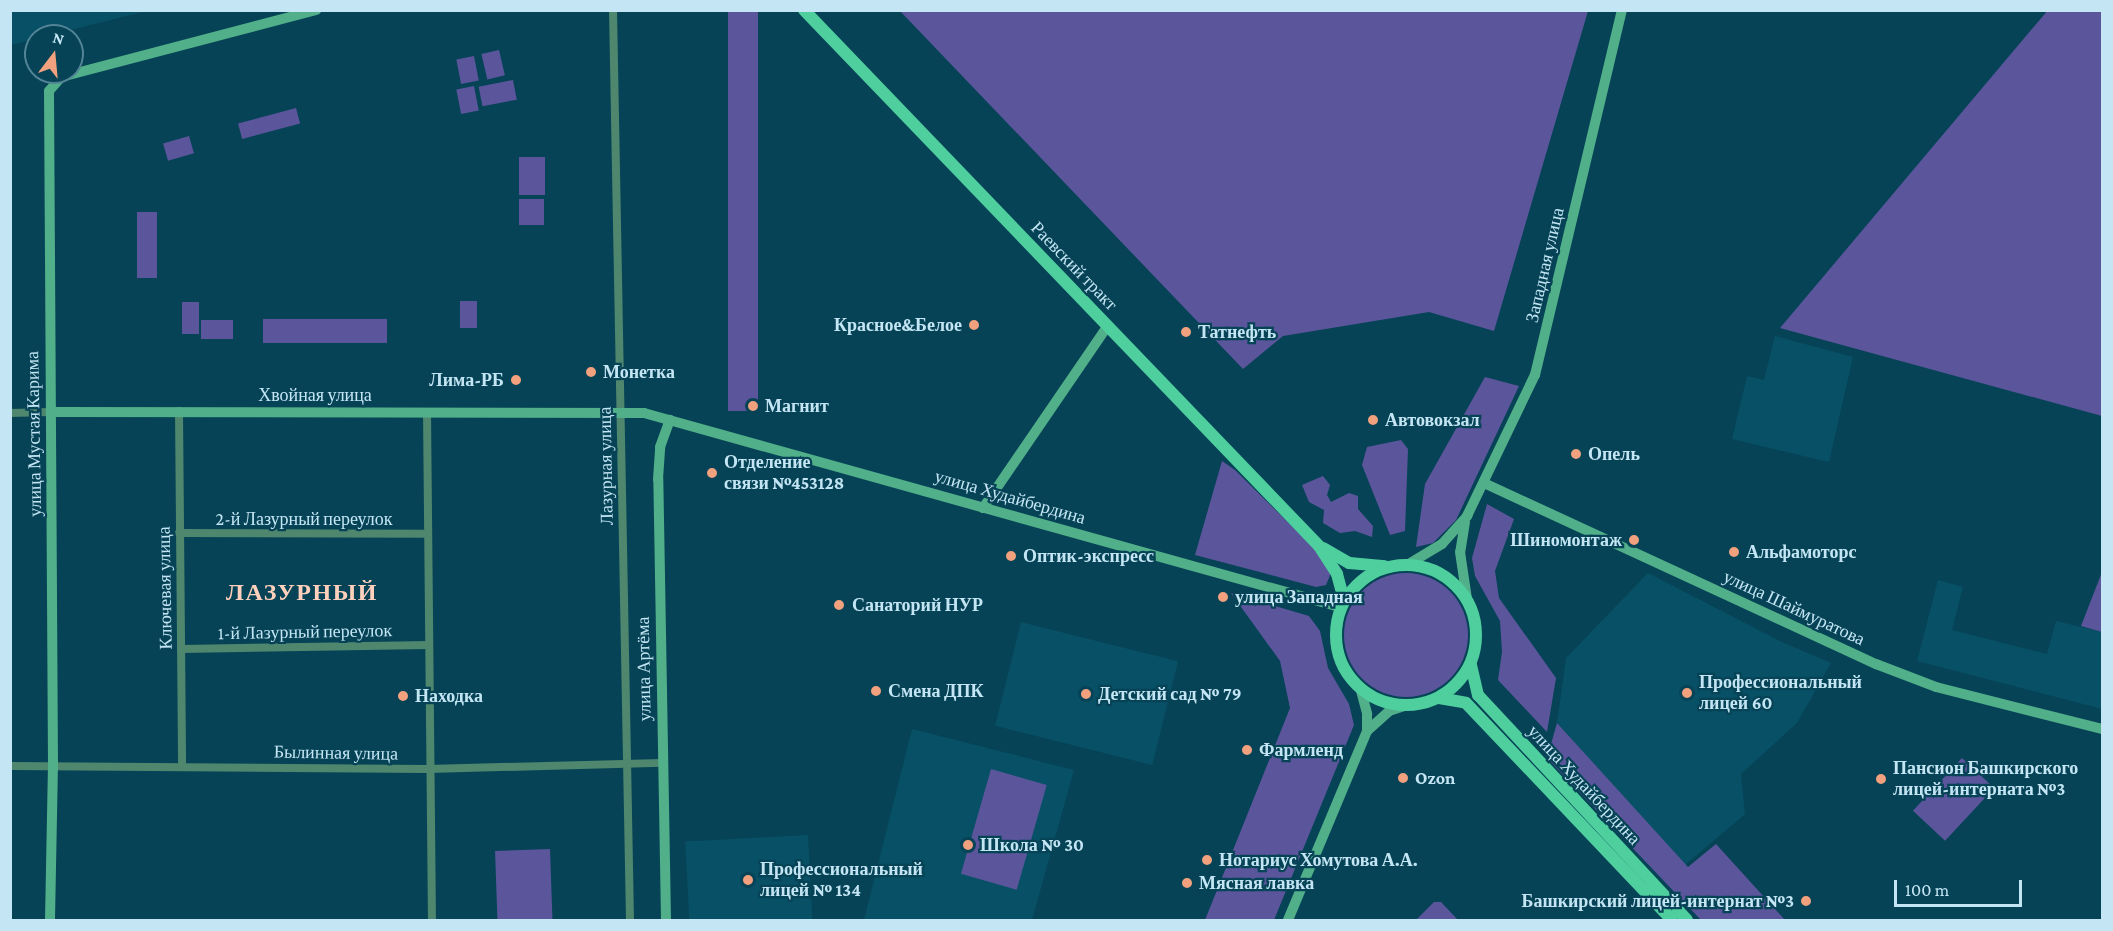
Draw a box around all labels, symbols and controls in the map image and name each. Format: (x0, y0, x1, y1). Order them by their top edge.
north arrow (24, 24, 84, 84)
text: N (51, 28, 66, 48)
street label: Западная улица (1521, 205, 1569, 325)
street label: Раевский тракт (1026, 217, 1122, 315)
place label: Красное&Белое (834, 314, 962, 336)
marker: Красное&Белое (967, 318, 981, 332)
place label: Татнефть (1198, 321, 1276, 343)
marker: Татнефть (1179, 325, 1193, 339)
street label: улица Мустая Карима (22, 351, 46, 517)
place label: Монетка (603, 361, 675, 383)
marker: Монетка (584, 365, 598, 379)
place label: Лима-РБ (429, 369, 504, 391)
marker: Лима-РБ (509, 373, 523, 387)
street label: Хвойная улица (258, 384, 372, 406)
place label: Магнит (765, 395, 829, 417)
marker: Магнит (746, 399, 760, 413)
street label: Лазурная улица (594, 406, 618, 526)
place label: Автовокзал (1385, 409, 1480, 431)
marker: Автовокзал (1366, 413, 1380, 427)
place label: Опель (1588, 443, 1640, 465)
marker: Опель (1569, 447, 1583, 461)
place label: Отделение связи №453128 (724, 452, 844, 494)
street label: улица Худайбердина (932, 465, 1088, 529)
marker: Отделение связи №453128 (705, 466, 719, 480)
street label: 2-й Лазурный переулок (216, 508, 392, 530)
street label: Ключевая улица (153, 526, 177, 650)
place label: Шиномонтаж (1510, 529, 1622, 551)
marker: Шиномонтаж (1627, 533, 1641, 547)
place label: Альфамоторс (1746, 541, 1856, 563)
place label: Оптик-экспресс (1023, 545, 1154, 567)
marker: Альфамоторс (1727, 545, 1741, 559)
marker: Оптик-экспресс (1004, 549, 1018, 563)
street label: улица Шаймуратова (1720, 566, 1868, 650)
district label: ЛАЗУРНЫЙ (226, 578, 378, 606)
place label: улица Западная (1235, 586, 1363, 608)
marker: улица Западная (1216, 590, 1230, 604)
place label: Санаторий НУР (852, 594, 983, 616)
marker: Санаторий НУР (830, 596, 848, 614)
street label: улица Артёма (632, 616, 656, 722)
street label: 1-й Лазурный переулок (218, 620, 392, 644)
place label: Профессиональный лицей 60 (1699, 672, 1862, 714)
place label: Смена ДПК (888, 680, 984, 702)
place label: Детский сад № 79 (1098, 683, 1241, 705)
marker: Смена ДПК (869, 684, 883, 698)
place label: Находка (415, 685, 483, 707)
marker: Профессиональный лицей 60 (1680, 686, 1694, 700)
marker: Детский сад № 79 (1079, 687, 1093, 701)
marker: Находка (396, 689, 410, 703)
street label: улица Худайбердина (1523, 721, 1645, 849)
place label: Фармленд (1259, 739, 1343, 761)
street label: Былинная улица (274, 741, 398, 765)
marker: Фармленд (1240, 743, 1254, 757)
place label: Пансион Башкирского лицей-интерната №3 (1893, 758, 2078, 800)
place label: Ozon (1415, 767, 1455, 789)
marker: Ozon (1396, 771, 1410, 785)
marker: Пансион Башкирского лицей-интерната №3 (1874, 772, 1888, 786)
place label: Школа № 30 (980, 834, 1084, 856)
marker: Школа № 30 (961, 838, 975, 852)
place label: Нотариус Хомутова А.А. (1219, 849, 1418, 871)
marker: Нотариус Хомутова А.А. (1200, 853, 1214, 867)
place label: Профессиональный лицей № 134 (760, 859, 923, 902)
scale bar (1897, 868, 2024, 906)
place label: Мясная лавка (1199, 872, 1314, 894)
marker: Профессиональный лицей № 134 (741, 873, 755, 887)
marker: Мясная лавка (1180, 876, 1194, 890)
text: 100 m (1905, 880, 1949, 900)
place label: Башкирский лицей-интернат №3 (1522, 890, 1794, 912)
marker: Башкирский лицей-интернат №3 (1799, 894, 1813, 908)

